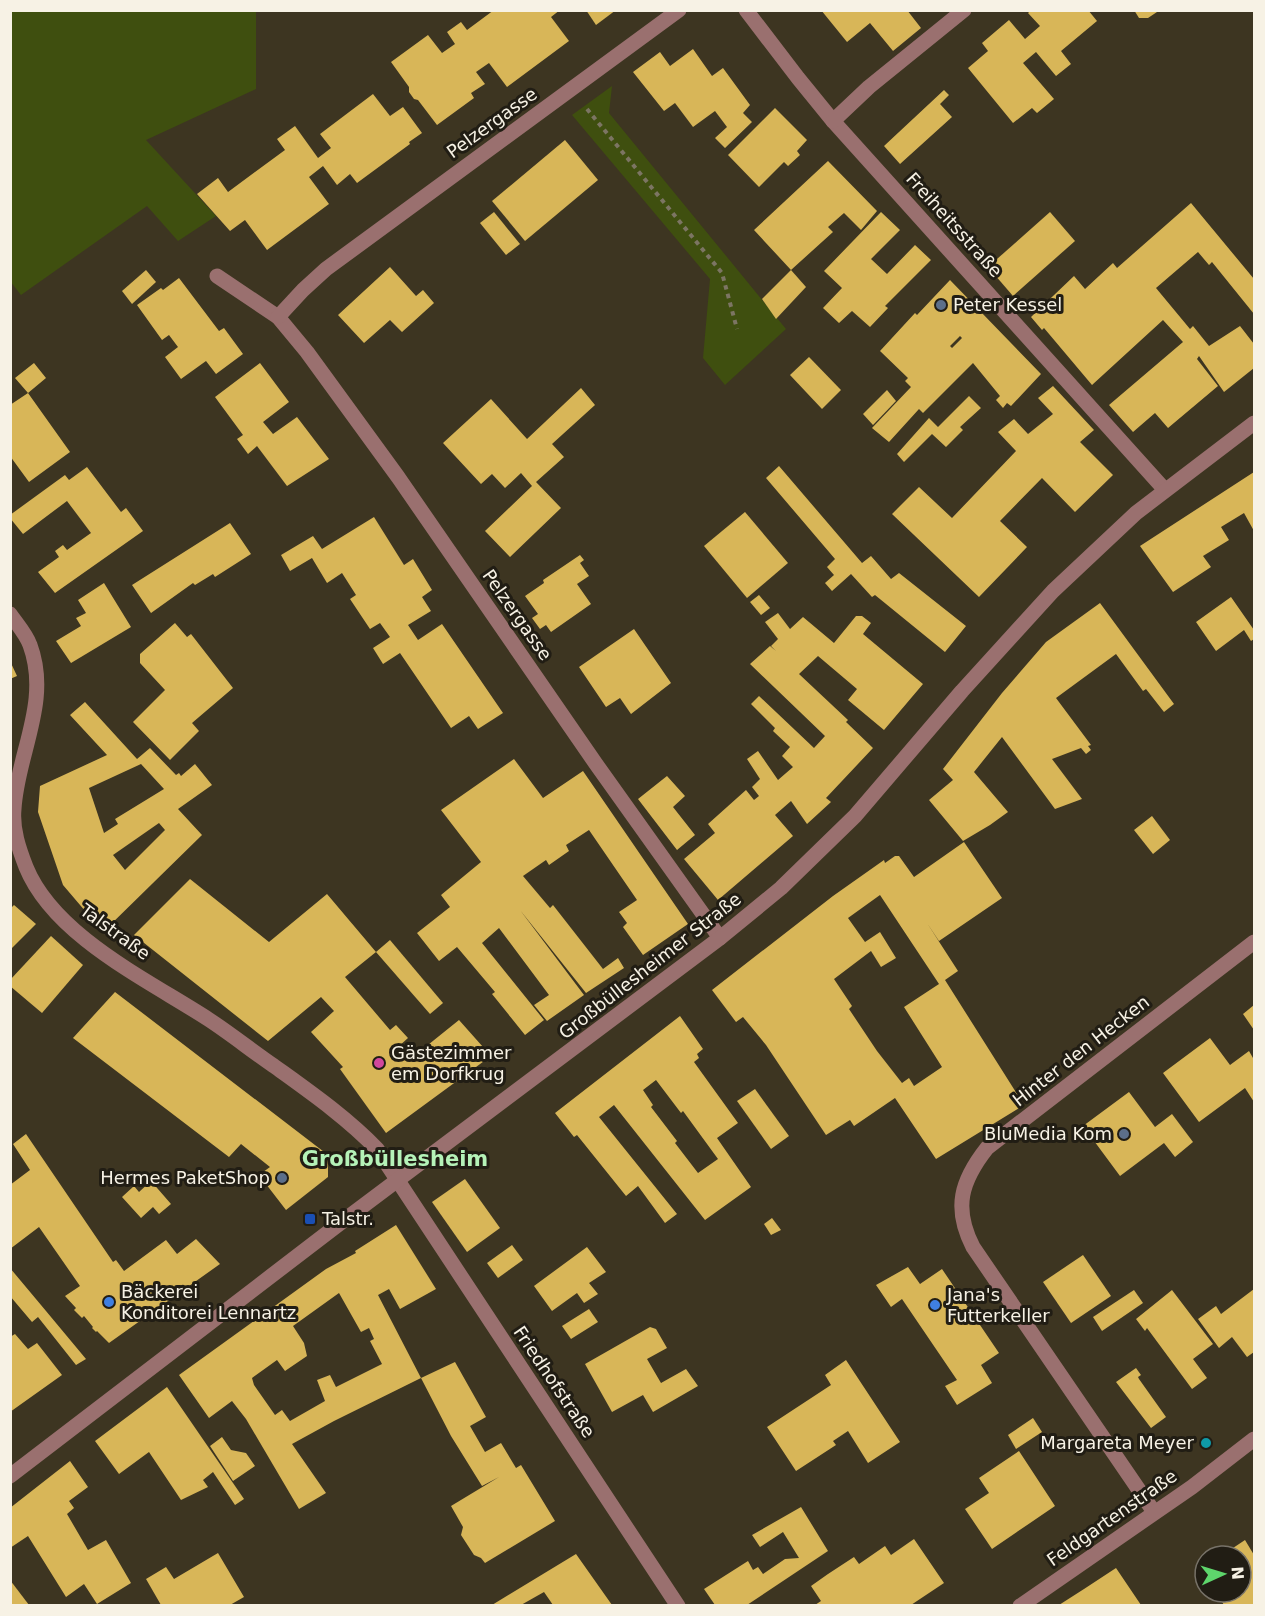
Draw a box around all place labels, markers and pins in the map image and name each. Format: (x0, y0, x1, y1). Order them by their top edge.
place label: Peter Kessel (953, 294, 1062, 315)
marker: Peter Kessel (934, 298, 948, 312)
place label: Gästezimmer em Dorfkrug (391, 1042, 512, 1084)
marker: Gästezimmer em Dorfkrug (372, 1056, 386, 1070)
place label: BluMedia Kom (984, 1123, 1112, 1144)
marker: BluMedia Kom (1117, 1127, 1131, 1141)
place label: Hermes PaketShop (100, 1167, 270, 1188)
marker: Hermes PaketShop (275, 1171, 289, 1185)
place label: Talstr. (321, 1208, 374, 1229)
marker: Talstr. (303, 1212, 317, 1226)
place label: Bäckerei Konditorei Lennartz (121, 1281, 296, 1323)
place label: Jana's Futterkeller (946, 1284, 1050, 1326)
marker: Bäckerei Konditorei Lennartz (102, 1295, 116, 1309)
marker: Jana's Futterkeller (928, 1298, 942, 1312)
place label: Margareta Meyer (1040, 1432, 1195, 1453)
marker: Margareta Meyer (1199, 1436, 1213, 1450)

